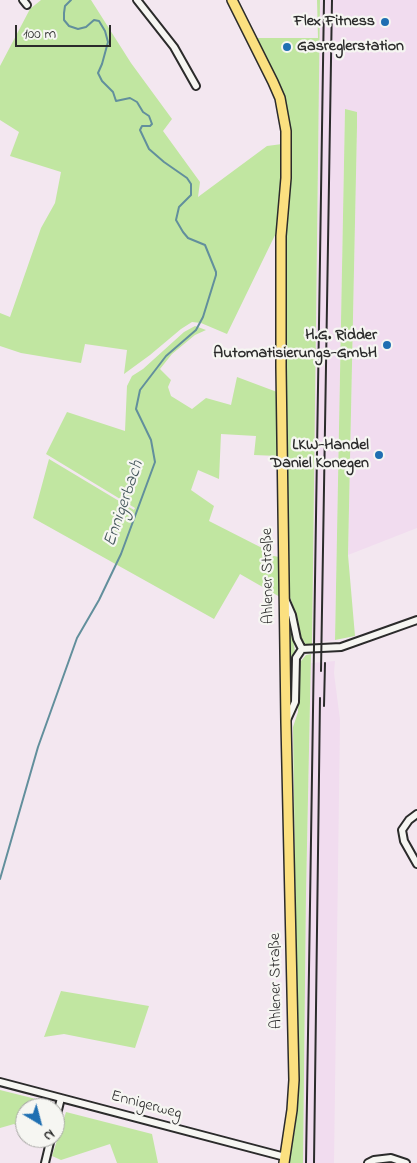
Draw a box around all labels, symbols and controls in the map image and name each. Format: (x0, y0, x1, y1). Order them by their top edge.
place label: Flex Fitness (294, 12, 375, 32)
scale bar (18, 15, 114, 47)
marker: Flex Fitness (379, 16, 391, 28)
text: 100 m (23, 23, 56, 45)
place label: Gasreglerstation (297, 37, 404, 57)
marker: Gasreglerstation (281, 41, 293, 53)
place label: H.G. Ridder Automatisierungs-GmbH (213, 326, 377, 364)
marker: H.G. Ridder Automatisierungs-GmbH (381, 339, 393, 351)
place label: LKW-Handel Daniel Konegen (271, 436, 369, 474)
marker: LKW-Handel Daniel Konegen (373, 449, 385, 461)
water label: Ennigerbach (100, 458, 150, 550)
street label: Ahlener Straße (259, 528, 279, 624)
street label: Ahlener Straße (267, 933, 287, 1029)
street label: Ennigerweg (108, 1087, 184, 1125)
north arrow (15, 1098, 65, 1148)
text: N (39, 1123, 59, 1146)

